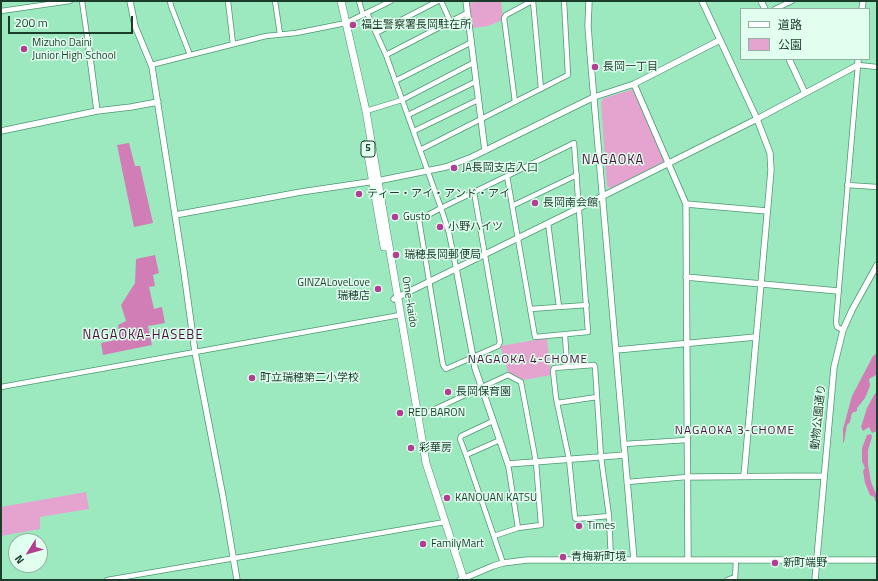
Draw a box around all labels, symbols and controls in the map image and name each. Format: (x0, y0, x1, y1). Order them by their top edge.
scale bar (10, 8, 135, 34)
legend (740, 8, 870, 60)
text: 200 m (15, 13, 48, 32)
text: 道路 (778, 15, 802, 34)
place label: 福生警察署長岡駐在所 (361, 18, 471, 32)
marker: 福生警察署長岡駐在所 (348, 20, 358, 30)
text: 公園 (778, 35, 802, 54)
place label: Mizuho Daini Junior High School (32, 36, 116, 62)
marker: Mizuho Daini Junior High School (19, 44, 29, 54)
place label: 長岡一丁目 (603, 60, 658, 74)
marker: 長岡一丁目 (590, 62, 600, 72)
road number: 5 (361, 141, 375, 157)
district label: NAGAOKA (582, 153, 644, 169)
place label: JA長岡支店入口 (462, 161, 538, 175)
marker: JA長岡支店入口 (449, 163, 459, 173)
place label: ティー・アイ・アンド・アイ (367, 187, 510, 201)
marker: ティー・アイ・アンド・アイ (354, 189, 364, 199)
place label: 長岡南会館 (543, 196, 598, 210)
marker: 長岡南会館 (530, 198, 540, 208)
place label: Gusto (403, 210, 430, 224)
marker: Gusto (390, 212, 400, 222)
place label: 小野ハイツ (448, 220, 503, 234)
marker: 小野ハイツ (435, 222, 445, 232)
place label: 瑞穂長岡郵便局 (404, 248, 481, 262)
marker: 瑞穂長岡郵便局 (391, 250, 401, 260)
street label: Ome-kaido (398, 275, 420, 329)
place label: GINZALoveLove 瑞穂店 (297, 276, 370, 302)
marker: GINZALoveLove 瑞穂店 (373, 284, 383, 294)
district label: NAGAOKA-HASEBE (82, 328, 204, 344)
district label: NAGAOKA 4-CHOME (468, 353, 588, 367)
place label: 町立瑞穂第二小学校 (260, 371, 359, 385)
marker: 町立瑞穂第二小学校 (247, 373, 257, 383)
street label: 動物公園通り (809, 383, 829, 451)
place label: 長岡保育園 (456, 385, 511, 399)
marker: 長岡保育園 (443, 387, 453, 397)
place label: RED BARON (408, 406, 465, 420)
marker: RED BARON (395, 408, 405, 418)
district label: NAGAOKA 3-CHOME (675, 424, 795, 438)
place label: 彩華房 (419, 441, 452, 455)
marker: 彩華房 (406, 443, 416, 453)
place label: KANOUAN KATSU (455, 491, 537, 505)
marker: KANOUAN KATSU (442, 493, 452, 503)
place label: Times (587, 519, 615, 533)
marker: Times (574, 521, 584, 531)
north arrow (8, 533, 48, 573)
place label: FamilyMart (431, 537, 484, 551)
marker: FamilyMart (418, 539, 428, 549)
place label: 青梅新町境 (571, 550, 626, 564)
text: N (11, 552, 28, 567)
marker: 青梅新町境 (558, 552, 568, 562)
place label: 新町端野 (783, 556, 827, 570)
marker: 新町端野 (770, 558, 780, 568)

